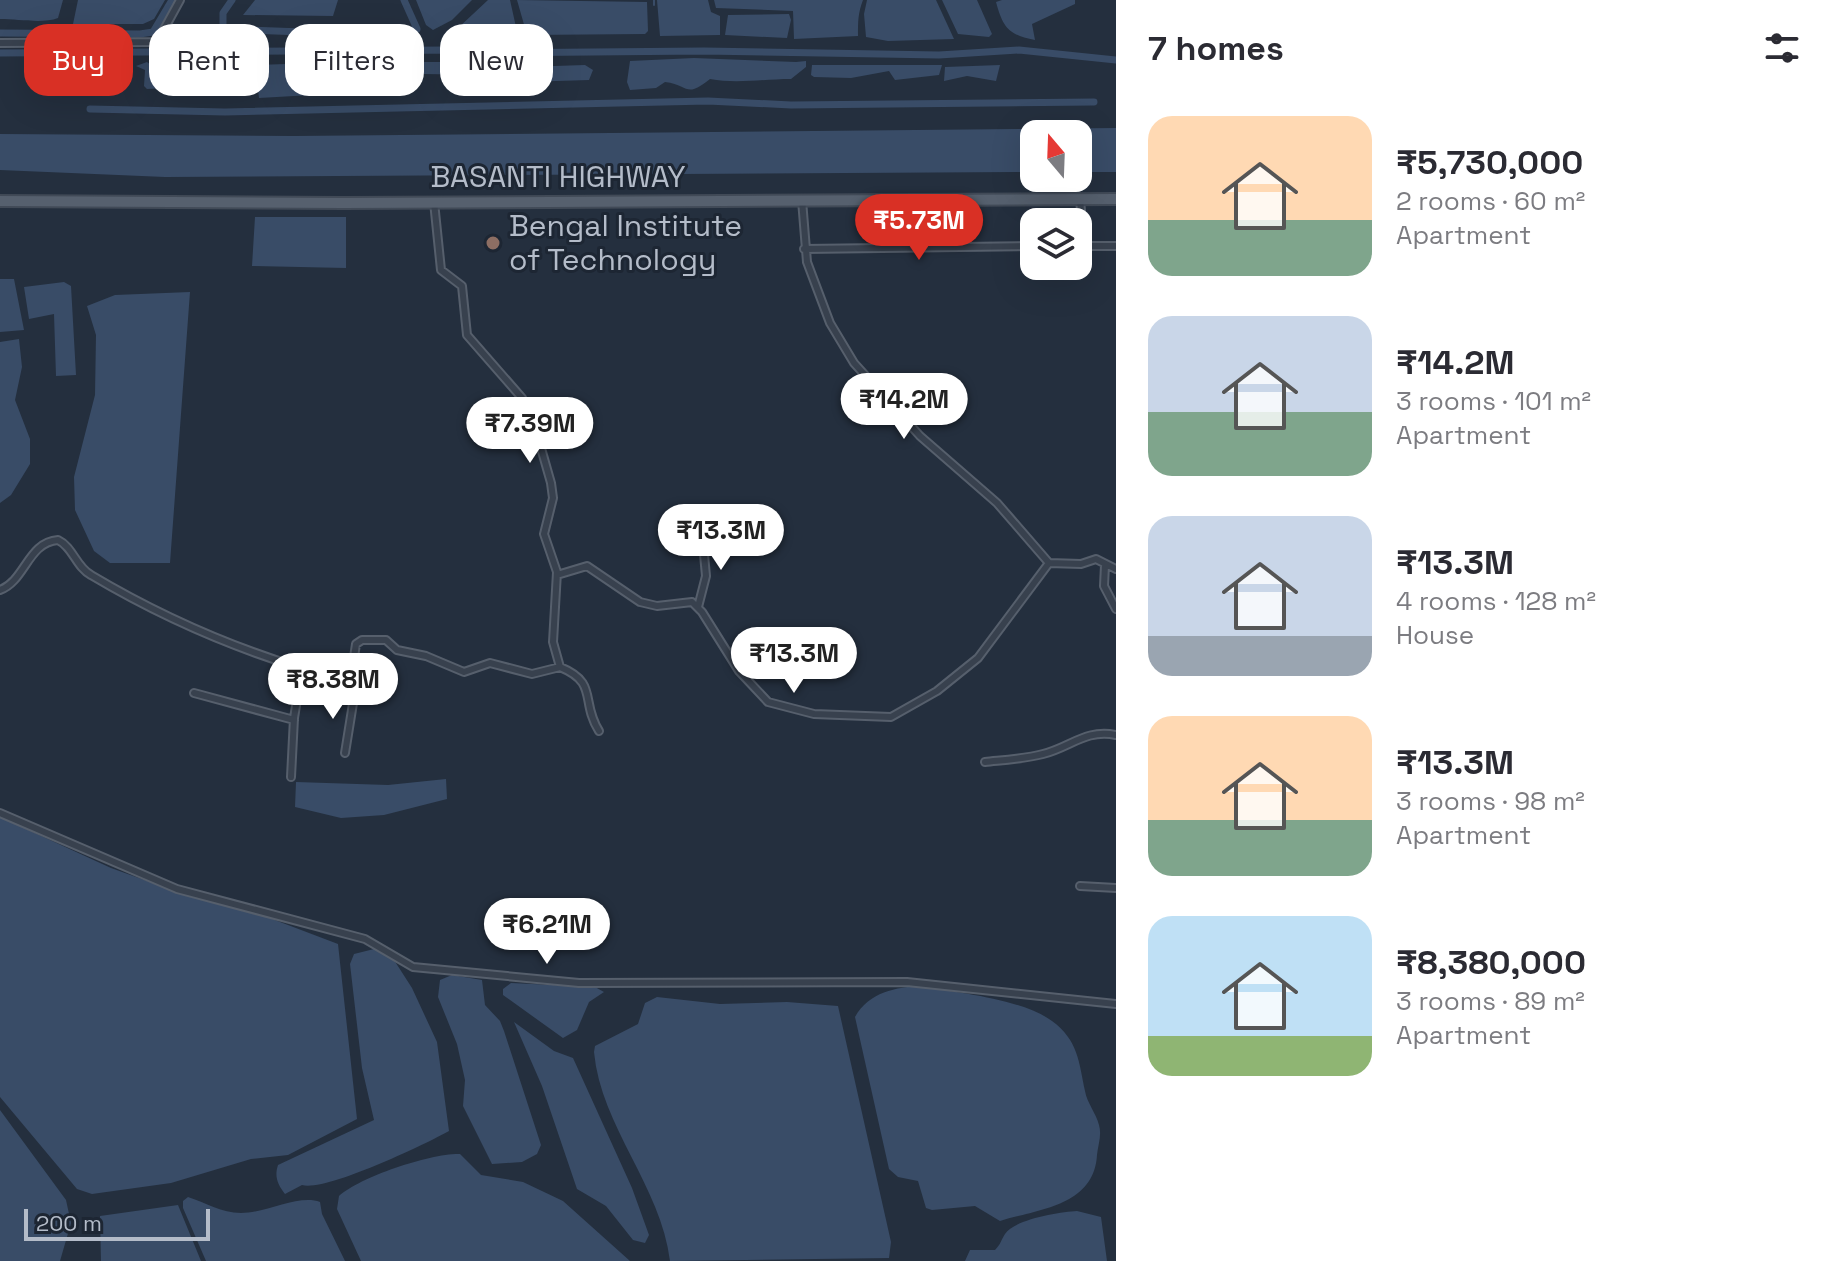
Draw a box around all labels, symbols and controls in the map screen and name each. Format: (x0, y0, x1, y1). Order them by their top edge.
chip: Buy (24, 24, 133, 96)
chip: Rent (149, 24, 269, 96)
chip: Filters (285, 24, 424, 96)
chip: New (440, 24, 553, 96)
icon: filters (1760, 26, 1804, 70)
text: 7 homes (1148, 27, 1284, 70)
north arrow (1020, 120, 1092, 192)
map controls (1020, 120, 1092, 280)
text: ₹5,730,000 (1396, 141, 1583, 184)
icon: home (1212, 148, 1308, 244)
street label: BASANTI HIGHWAY (430, 157, 686, 196)
text: 2 rooms · 60 m² (1396, 184, 1585, 218)
pin: ₹5.73M (854, 194, 984, 262)
text: ₹5.73M (873, 203, 965, 237)
place label: Bengal Institute of Technology (509, 206, 742, 279)
button: layers (1020, 208, 1092, 280)
text: Apartment (1396, 218, 1531, 252)
marker: Bengal Institute of Technology (484, 234, 502, 252)
text: ₹14.2M (1396, 341, 1514, 384)
icon: home (1212, 348, 1308, 444)
pin: ₹14.2M (839, 373, 969, 441)
text: ₹14.2M (859, 382, 949, 416)
text: 3 rooms · 101 m² (1396, 384, 1591, 418)
pin: ₹7.39M (465, 397, 595, 465)
text: ₹7.39M (484, 406, 576, 440)
text: Apartment (1396, 418, 1531, 452)
pin: ₹13.3M (656, 504, 786, 572)
text: ₹13.3M (676, 513, 766, 547)
text: ₹13.3M (1396, 541, 1514, 584)
icon: home (1212, 548, 1308, 644)
text: 4 rooms · 128 m² (1396, 584, 1596, 618)
text: House (1396, 618, 1474, 652)
pin: ₹13.3M (729, 627, 859, 695)
text: ₹13.3M (749, 636, 839, 670)
pin: ₹8.38M (268, 653, 398, 721)
text: ₹8.38M (286, 662, 380, 696)
text: ₹13.3M (1396, 741, 1514, 784)
icon: home (1212, 748, 1308, 844)
text: 3 rooms · 98 m² (1396, 784, 1585, 818)
text: Apartment (1396, 818, 1531, 852)
pin: ₹6.21M (482, 898, 612, 966)
text: ₹6.21M (502, 907, 592, 941)
text: ₹8,380,000 (1396, 941, 1586, 984)
icon: home (1212, 948, 1308, 1044)
text: 3 rooms · 89 m² (1396, 984, 1585, 1018)
text: Apartment (1396, 1018, 1531, 1052)
scale bar (24, 1205, 210, 1241)
text: 200 m (36, 1209, 102, 1237)

